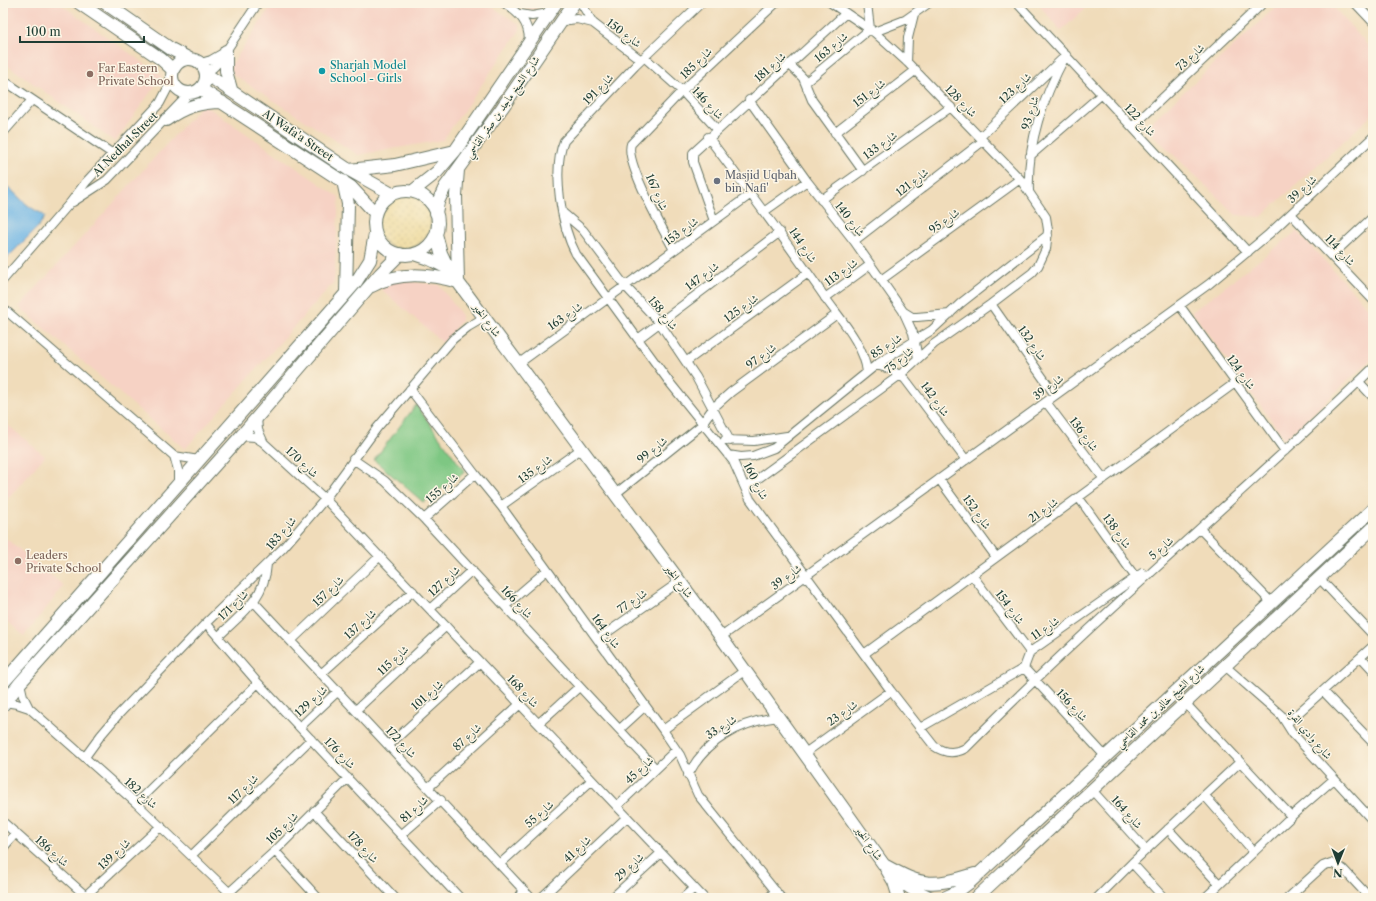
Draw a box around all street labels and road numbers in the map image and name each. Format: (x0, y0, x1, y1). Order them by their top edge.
street label: شارع 150 (602, 15, 644, 53)
street label: شارع 163 (812, 29, 852, 67)
street label: شارع 73 (1173, 40, 1209, 76)
street label: شارع 185 (677, 44, 717, 84)
street label: شارع 181 (751, 49, 791, 87)
street label: شارع الشيخ ماجد بن صقر القاسمي (461, 53, 546, 163)
street label: شارع 123 (996, 70, 1036, 109)
street label: شارع 191 (580, 71, 618, 110)
street label: شارع 151 (850, 76, 890, 112)
street label: شارع 128 (940, 82, 980, 122)
street label: شارع 146 (687, 84, 727, 124)
street label: شارع 93 (1018, 94, 1045, 132)
street label: شارع 122 (1119, 101, 1159, 141)
street label: Al Wafa'a Street (259, 106, 336, 164)
street label: Al Nedhal Street (89, 109, 160, 180)
street label: شارع 133 (860, 128, 902, 164)
street label: شارع 121 (893, 165, 933, 201)
street label: شارع 167 (640, 172, 671, 214)
street label: شارع 39 (1285, 172, 1321, 208)
street label: شارع 140 (830, 199, 868, 241)
street label: شارع 95 (926, 205, 964, 239)
street label: شارع 153 (661, 214, 703, 250)
street label: شارع 144 (784, 225, 820, 267)
street label: شارع 114 (1320, 231, 1358, 271)
street label: شارع 113 (822, 255, 862, 291)
street label: شارع 147 (682, 259, 723, 296)
street label: شارع 125 (721, 291, 763, 328)
street label: شارع 158 (643, 293, 681, 335)
street label: شارع 163 (545, 299, 587, 335)
street label: شارع الخير (467, 300, 504, 341)
street label: شارع 132 (1013, 323, 1049, 365)
street label: شارع 85 (868, 331, 906, 364)
street label: شارع 97 (743, 340, 781, 374)
street label: شارع 75 (882, 344, 918, 379)
street label: شارع 124 (1221, 352, 1258, 394)
street label: شارع 39 (1030, 371, 1068, 405)
street label: شارع 142 (915, 379, 952, 421)
street label: شارع 136 (1064, 414, 1101, 456)
street label: شارع 99 (634, 434, 672, 469)
street label: شارع 170 (281, 444, 321, 483)
street label: شارع 135 (515, 452, 557, 488)
street label: شارع 160 (738, 460, 771, 503)
street label: شارع 155 (423, 470, 463, 508)
street label: شارع 152 (957, 492, 994, 534)
street label: شارع 21 (1026, 495, 1062, 528)
street label: شارع 138 (1097, 511, 1134, 553)
street label: شارع 183 (263, 514, 301, 554)
street label: شارع 5 (1146, 534, 1178, 565)
street label: شارع الخير (659, 561, 696, 602)
street label: شارع 39 (768, 561, 806, 595)
street label: شارع 127 (425, 563, 465, 601)
street label: شارع 157 (309, 573, 349, 611)
street label: شارع 166 (496, 583, 536, 623)
street label: شارع 77 (615, 586, 651, 619)
street label: شارع 171 (215, 587, 253, 625)
street label: شارع 154 (990, 587, 1027, 629)
street label: شارع 137 (341, 606, 381, 644)
street label: شارع 164 (586, 611, 623, 653)
street label: شارع 11 (1028, 613, 1064, 645)
street label: شارع 115 (375, 642, 413, 680)
street label: شارع الشيخ خالد بن محمد القاسمي (1113, 661, 1210, 754)
street label: شارع 168 (502, 672, 542, 712)
street label: شارع 101 (408, 677, 448, 715)
street label: شارع 129 (292, 682, 332, 722)
street label: شارع 156 (1051, 686, 1090, 726)
street label: شارع 23 (824, 697, 862, 731)
street label: شارع وادي القرة (1283, 706, 1335, 764)
street label: شارع 33 (703, 712, 741, 745)
street label: شارع 87 (450, 720, 486, 756)
street label: شارع 172 (381, 723, 419, 763)
street label: شارع 176 (320, 734, 358, 774)
street label: شارع 45 (622, 753, 658, 789)
street label: شارع 117 (225, 771, 263, 809)
street label: شارع 182 (120, 775, 160, 814)
street label: شارع 81 (397, 793, 433, 828)
street label: شارع 164 (1106, 793, 1145, 833)
street label: شارع 55 (522, 797, 558, 833)
street label: شارع 105 (263, 809, 303, 849)
street label: شارع الخير (849, 822, 886, 864)
street label: شارع 178 (343, 828, 381, 868)
street label: شارع 186 (31, 833, 71, 872)
street label: شارع 41 (560, 833, 596, 868)
street label: شارع 139 (95, 836, 135, 875)
street label: شارع 29 (611, 850, 649, 886)

